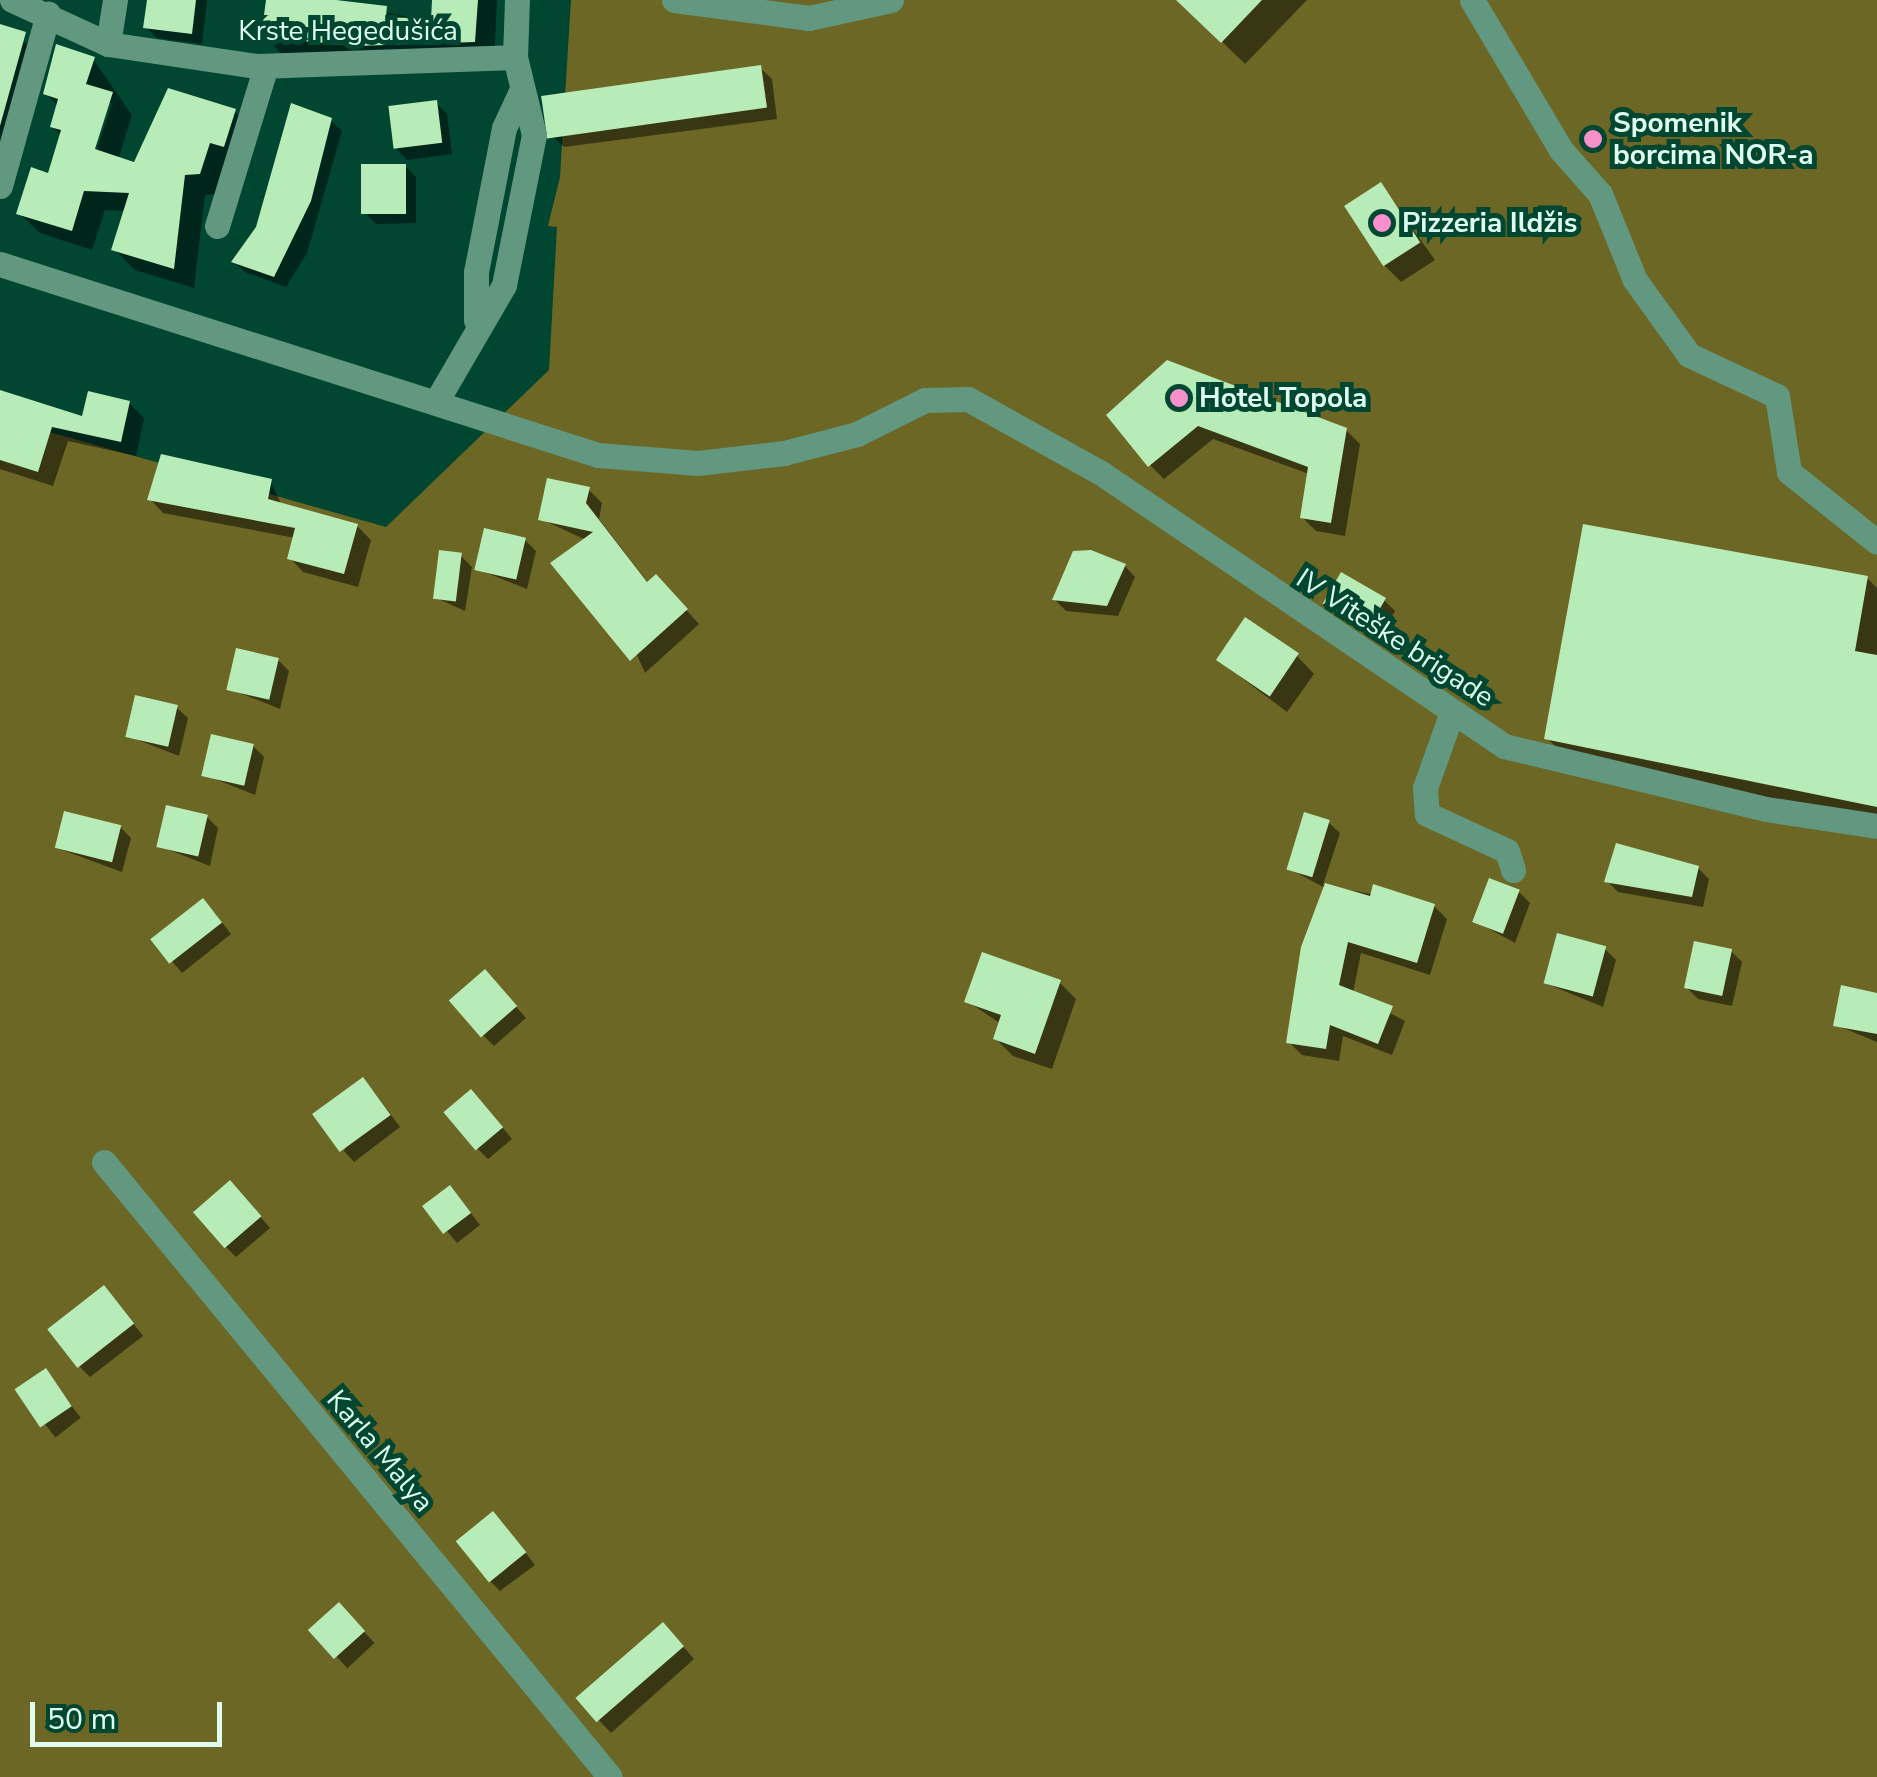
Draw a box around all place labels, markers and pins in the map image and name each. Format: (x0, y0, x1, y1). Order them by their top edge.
place label: Spomenik borcima NOR-a (1613, 106, 1814, 172)
marker: Spomenik borcima NOR-a (1582, 128, 1604, 150)
place label: Pizzeria Ildžis (1402, 206, 1577, 240)
marker: Pizzeria Ildžis (1371, 212, 1393, 234)
place label: Hotel Topola (1199, 381, 1367, 415)
marker: Hotel Topola (1168, 387, 1190, 409)

